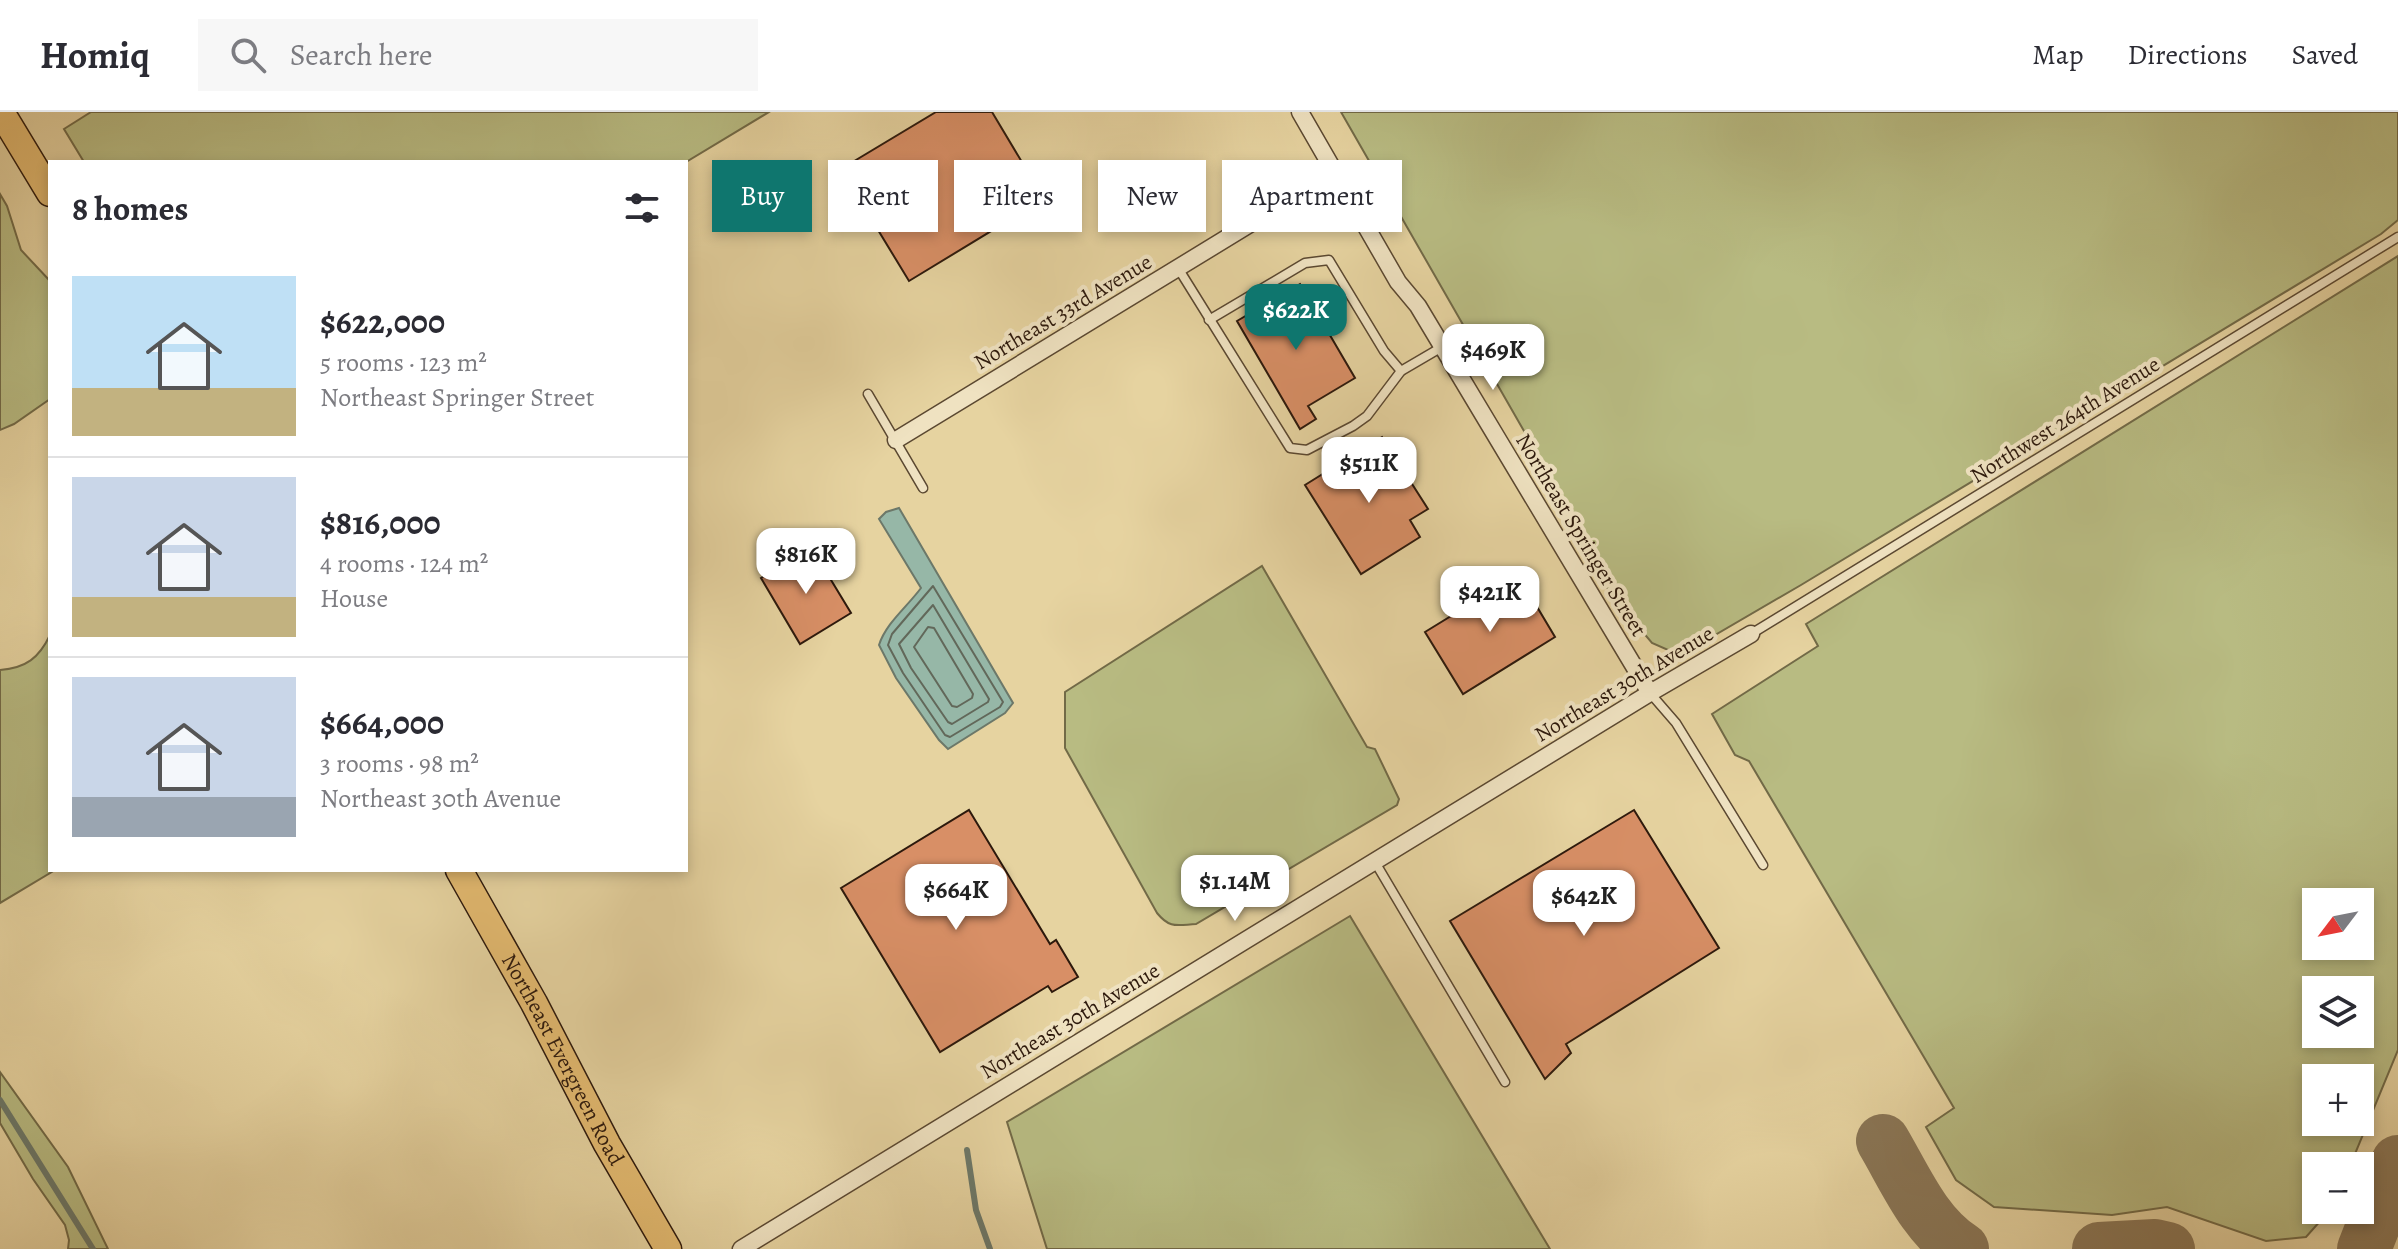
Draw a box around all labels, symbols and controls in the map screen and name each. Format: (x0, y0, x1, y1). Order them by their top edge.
search box (198, 19, 758, 91)
text: Homiq (40, 29, 150, 81)
icon: search (226, 33, 270, 77)
text: Search here (290, 35, 433, 75)
text: Map (2032, 36, 2083, 74)
text: Directions (2127, 36, 2248, 74)
text: Saved (2292, 36, 2358, 74)
chip: Buy (712, 160, 812, 232)
chip: Rent (828, 160, 938, 232)
chip: Filters (954, 160, 1082, 232)
chip: New (1098, 160, 1206, 232)
chip: Apartment (1222, 160, 1402, 232)
text: 8 homes (72, 185, 188, 232)
icon: filters (620, 186, 664, 230)
street label: Northeast 33rd Avenue (968, 247, 1158, 377)
pin: $622K (1240, 284, 1352, 352)
text: $622K (1263, 292, 1329, 327)
text: $622,000 (320, 298, 445, 345)
icon: home (136, 308, 232, 404)
pin: $469K (1437, 324, 1549, 392)
text: $469K (1460, 332, 1526, 367)
text: 5 rooms · 123 m² (320, 345, 487, 380)
street label: Northwest 264th Avenue (1964, 349, 2166, 491)
text: Northeast Springer Street (320, 380, 594, 415)
street label: Northeast Springer Street (1508, 428, 1654, 642)
pin: $511K (1313, 437, 1425, 505)
text: $511K (1340, 445, 1398, 480)
text: $816,000 (320, 499, 441, 546)
icon: home (136, 509, 232, 605)
pin: $816K (750, 528, 862, 596)
text: $816K (774, 536, 838, 571)
text: 4 rooms · 124 m² (320, 546, 488, 581)
pin: $421K (1434, 566, 1546, 634)
text: $421K (1458, 574, 1522, 609)
text: House (320, 581, 388, 616)
street label: Northeast 30th Avenue (1529, 619, 1719, 749)
text: $664,000 (320, 699, 444, 746)
icon: home (136, 709, 232, 805)
text: 3 rooms · 98 m² (320, 746, 479, 781)
text: Northeast 30th Avenue (320, 781, 561, 816)
pin: $1.14M (1170, 855, 1300, 923)
text: $1.14M (1199, 863, 1271, 898)
pin: $664K (900, 864, 1012, 932)
pin: $642K (1528, 870, 1640, 938)
text: $664K (923, 872, 989, 907)
text: $642K (1551, 878, 1617, 913)
north arrow (2302, 888, 2374, 960)
map controls (2302, 888, 2374, 1224)
street label: Northeast Evergreen Road (494, 948, 631, 1171)
street label: Northeast 30th Avenue (975, 956, 1165, 1086)
button: layers (2302, 976, 2374, 1048)
button: + (2302, 1064, 2374, 1136)
button: − (2302, 1152, 2374, 1224)

